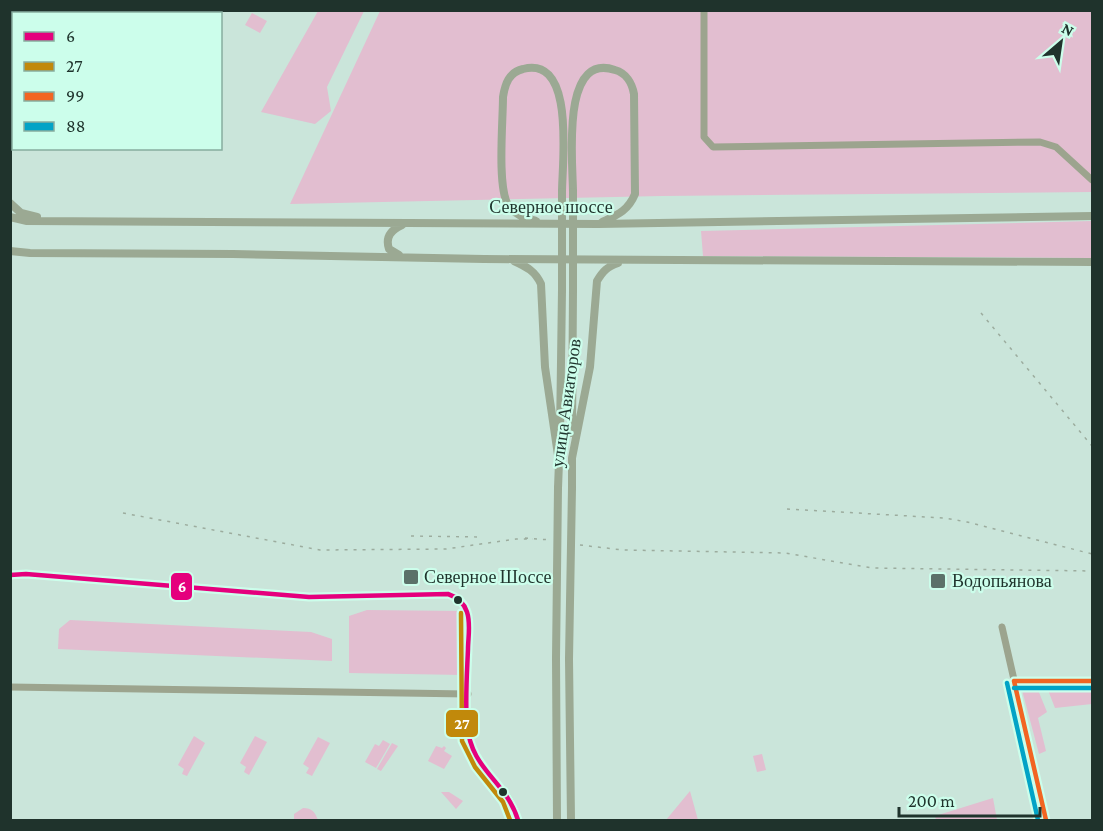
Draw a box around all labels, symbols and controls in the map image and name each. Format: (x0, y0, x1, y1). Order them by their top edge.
legend (12, 12, 222, 150)
north arrow (1031, 12, 1091, 72)
text: N (1059, 19, 1077, 39)
text: 6 (66, 26, 75, 46)
text: 27 (66, 56, 83, 76)
text: 99 (66, 86, 84, 106)
text: 88 (66, 116, 85, 136)
street label: Северное шоссе (489, 197, 613, 217)
street label: улица Авиаторов (547, 337, 585, 469)
place label: Северное Шоссе (424, 567, 552, 587)
marker: Северное Шоссе (402, 568, 420, 586)
place label: Водопьянова (952, 571, 1052, 591)
line badge: 6 (170, 572, 193, 601)
marker: Водопьянова (929, 572, 947, 590)
text: 6 (178, 578, 186, 595)
unlabelled marker (452, 594, 464, 606)
line badge: 27 (445, 709, 479, 738)
text: 27 (454, 715, 470, 732)
scale bar (899, 780, 1040, 818)
unlabelled marker (497, 786, 509, 798)
text: 200 m (908, 791, 955, 811)

